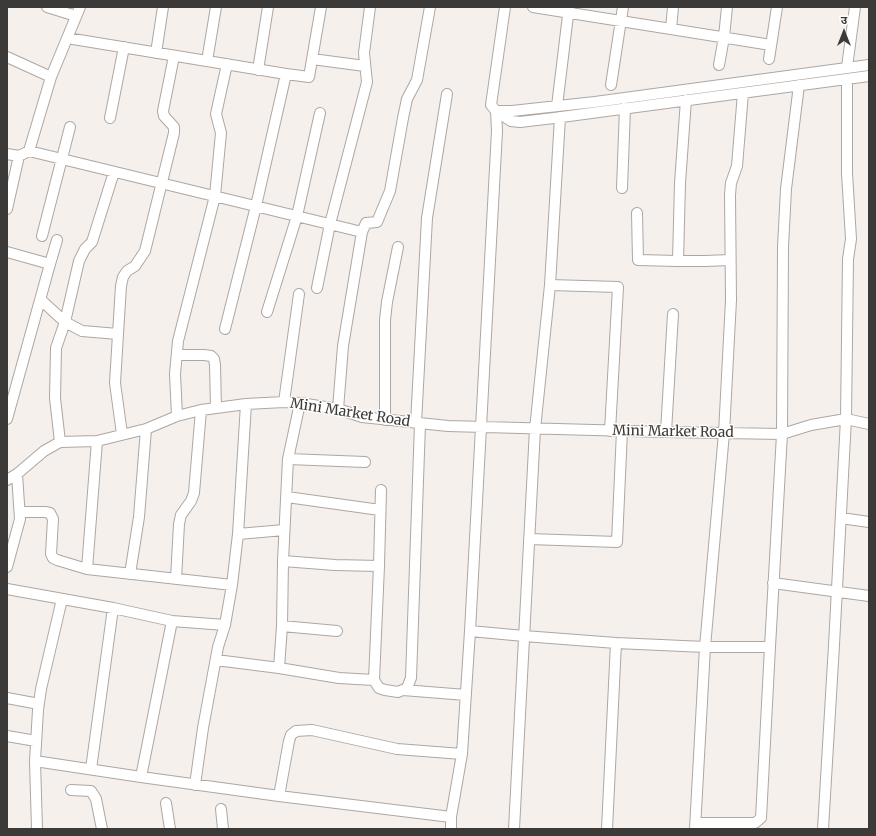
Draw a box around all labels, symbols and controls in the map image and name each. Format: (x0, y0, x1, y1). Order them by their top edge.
north arrow (824, 12, 864, 52)
text: उ (841, 13, 847, 27)
street label: Mini Market Road (289, 395, 411, 431)
street label: Mini Market Road (612, 423, 734, 441)

